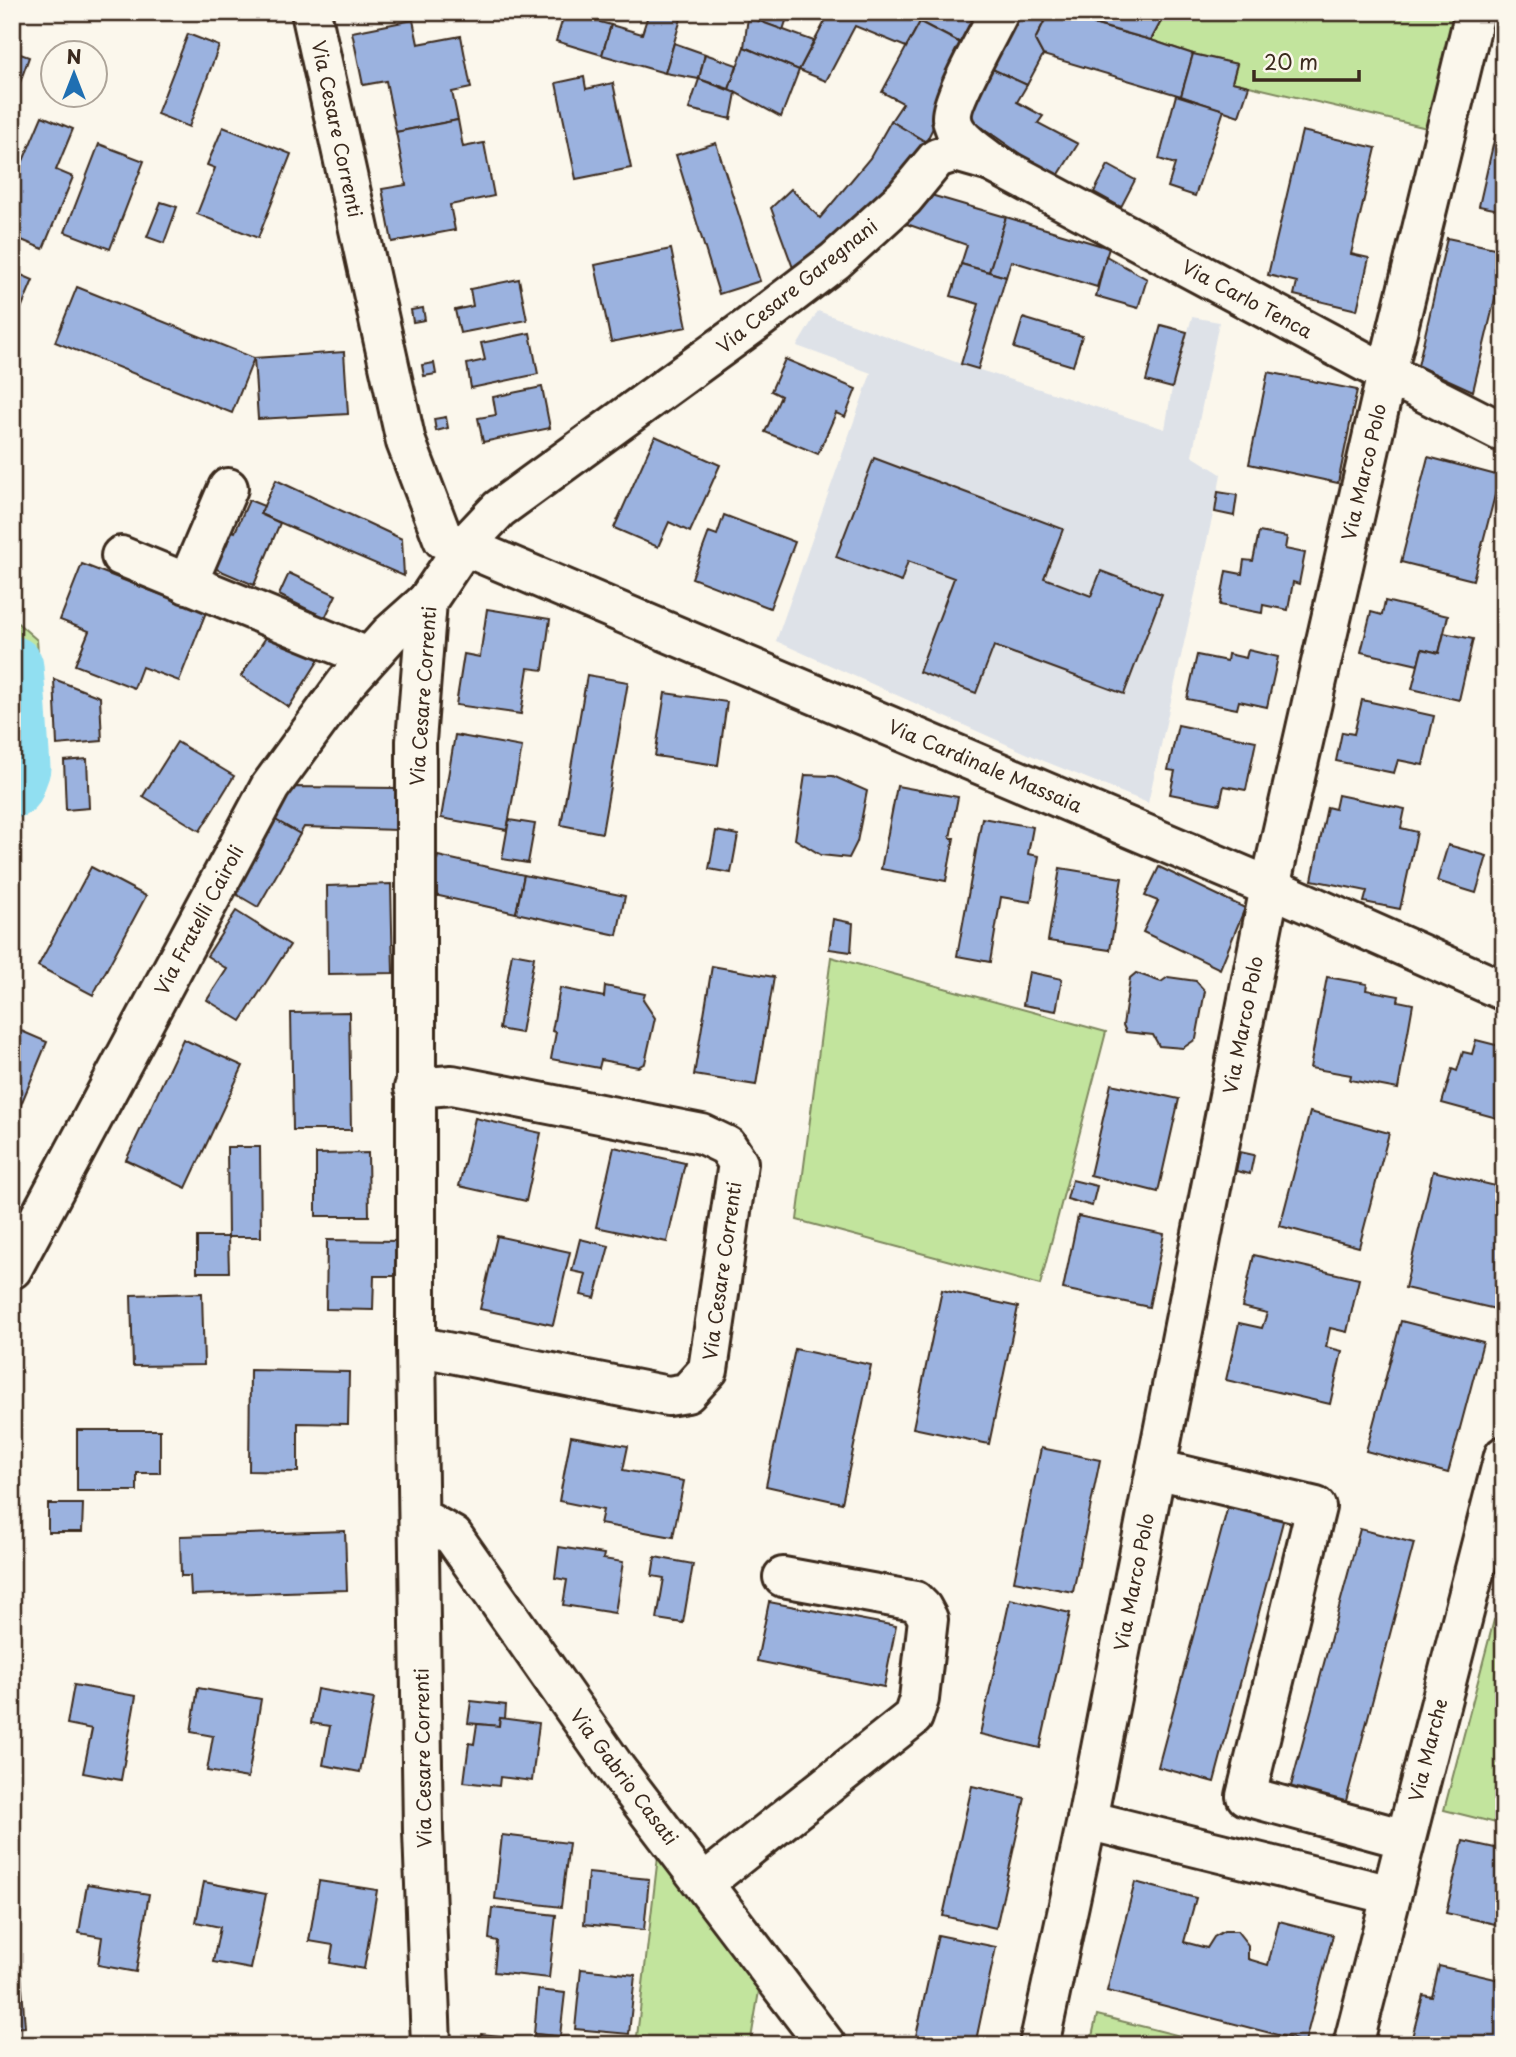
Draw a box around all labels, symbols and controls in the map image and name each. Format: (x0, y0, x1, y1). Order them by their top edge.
north arrow (38, 38, 108, 108)
street label: Via Cesare Correnti (306, 38, 370, 220)
scale bar (1254, 38, 1358, 82)
text: N (66, 42, 82, 70)
text: 20 m (1264, 45, 1318, 77)
street label: Via Cesare Garegnani (710, 211, 883, 359)
street label: Via Carlo Tenca (1177, 252, 1318, 344)
street label: Via Marco Polo (1334, 401, 1392, 543)
street label: Via Cesare Correnti (402, 605, 442, 787)
street label: Via Cardinale Massaia (884, 711, 1087, 819)
street label: Via Fratelli Cairoli (147, 840, 249, 999)
street label: Via Marco Polo (1215, 954, 1269, 1096)
street label: Via Cesare Correnti (695, 1180, 747, 1362)
street label: Via Marco Polo (1106, 1511, 1160, 1653)
street label: Via Cesare Correnti (406, 1668, 438, 1848)
street label: Via Marche (1401, 1695, 1453, 1804)
street label: Via Gabrio Casati (564, 1702, 685, 1850)

